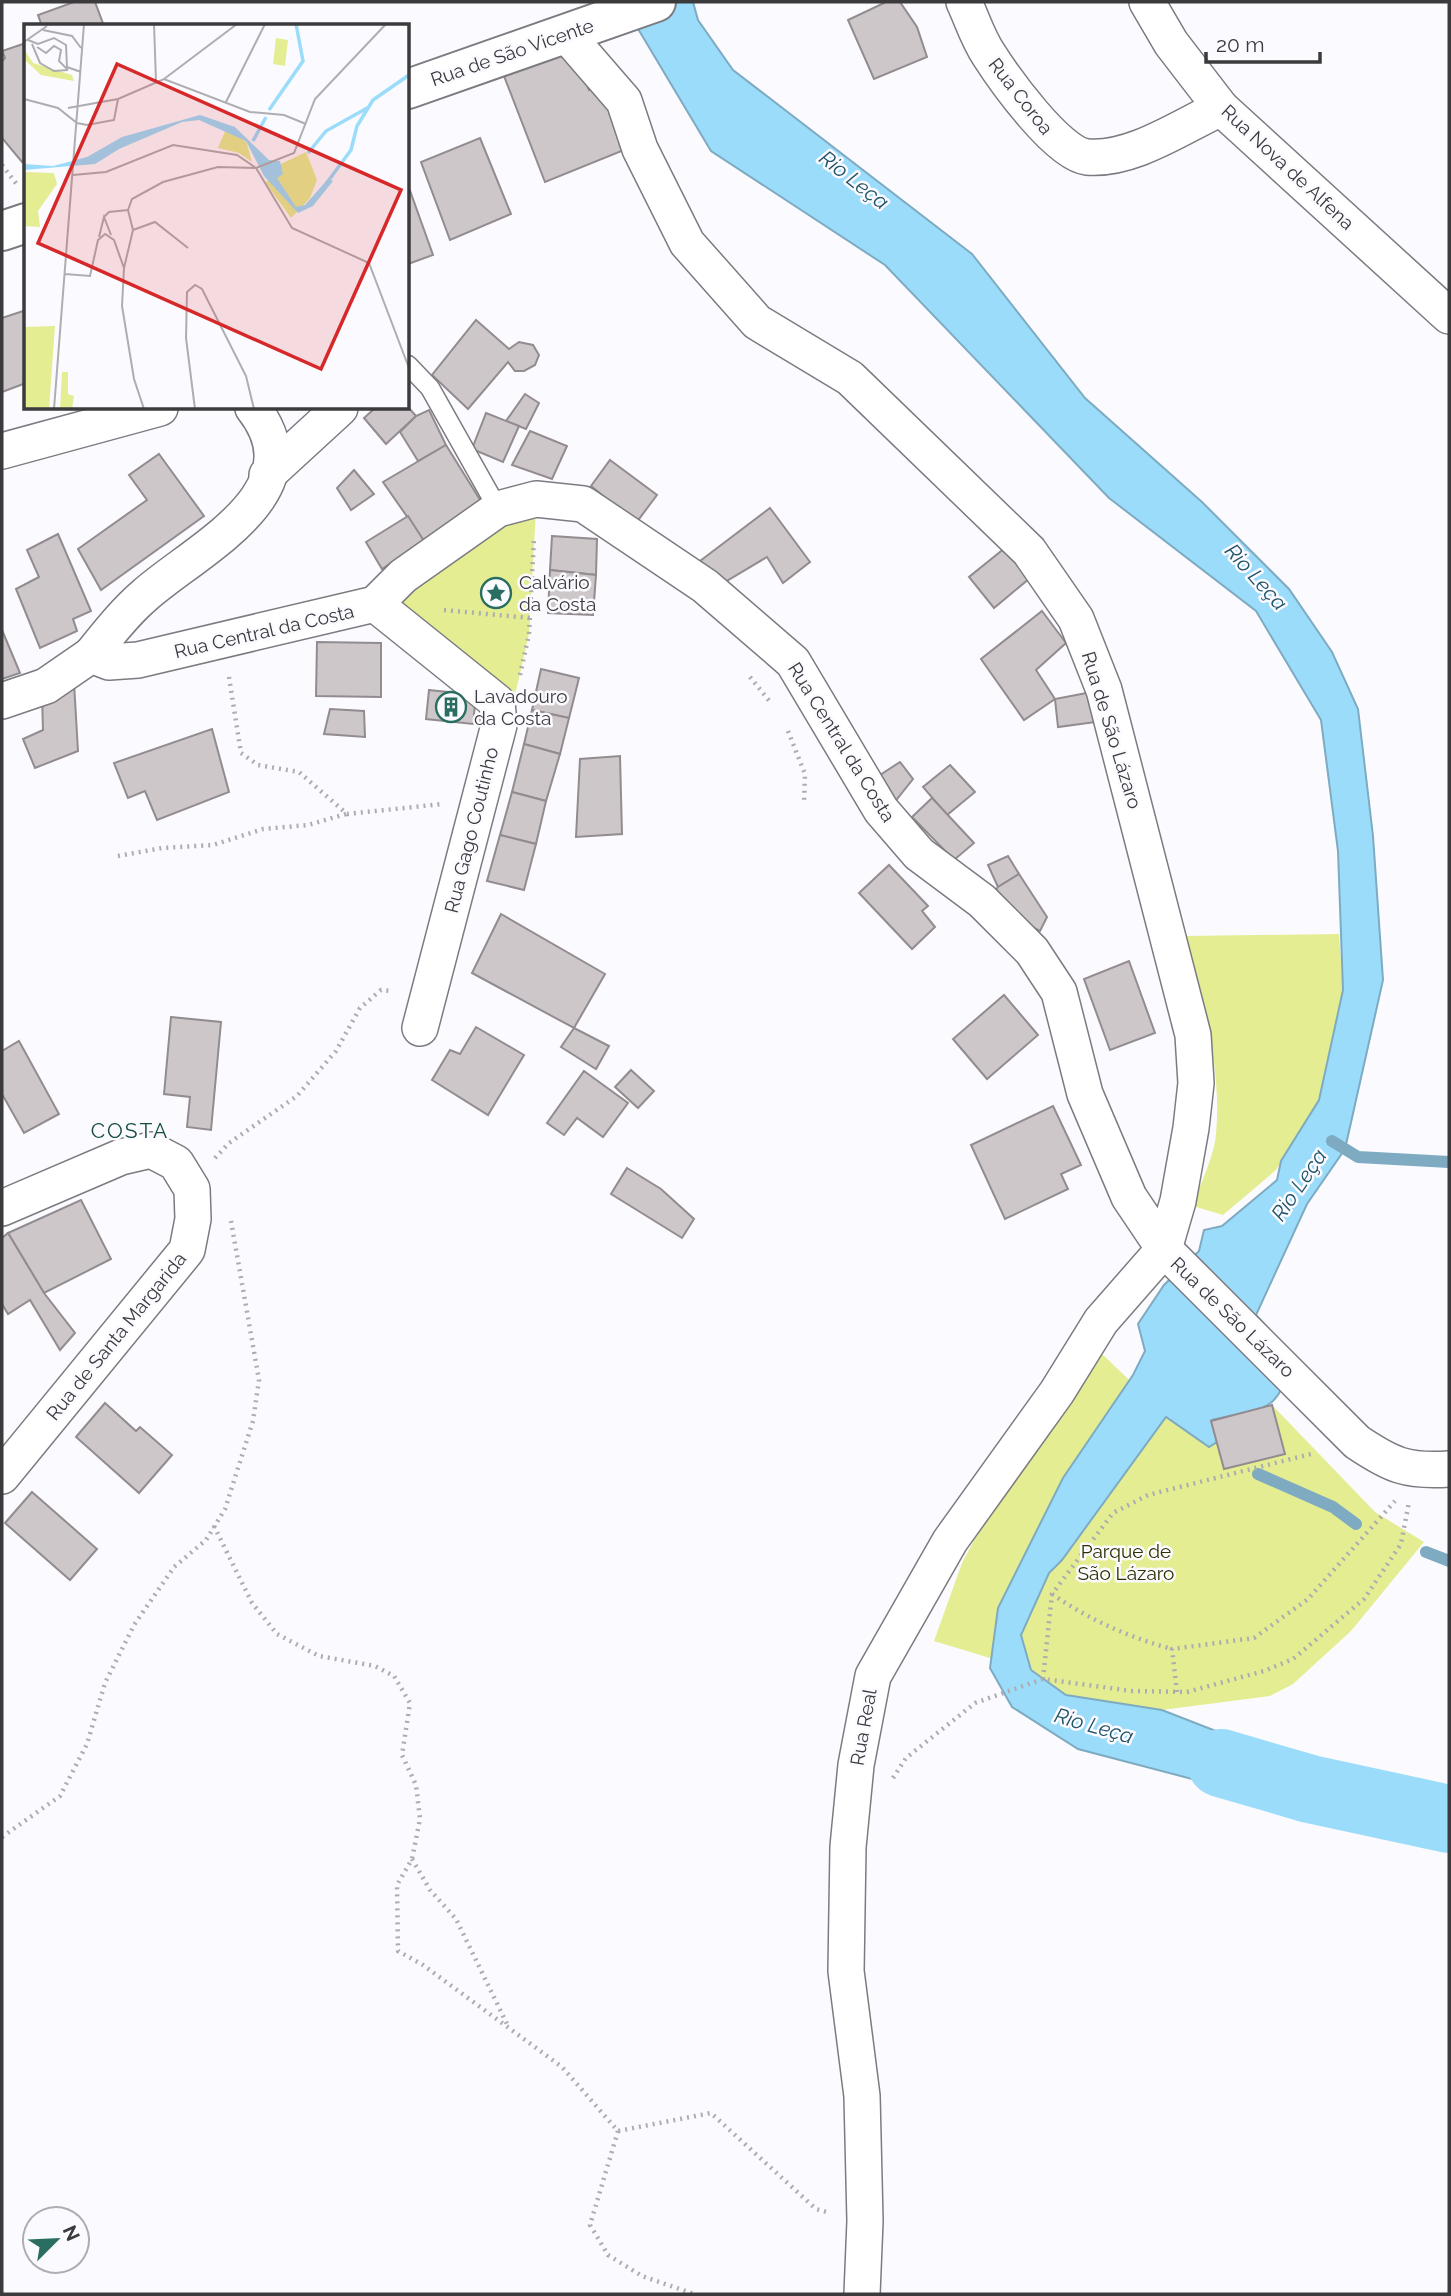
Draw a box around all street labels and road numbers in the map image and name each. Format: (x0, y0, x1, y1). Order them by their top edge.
street label: Rua de São Vicente (428, 14, 596, 90)
street label: Rua Coroa (984, 53, 1058, 139)
street label: Rua Nova de Alfena (1217, 100, 1359, 234)
street label: Rua Central da Costa (172, 600, 356, 662)
street label: Rua de São Lázaro (1078, 649, 1146, 811)
street label: Rua Central da Costa (784, 658, 900, 826)
street label: Rua Gago Coutinho (440, 745, 502, 915)
street label: Rua de Santa Margarida (42, 1248, 190, 1424)
street label: Rua de São Lázaro (1167, 1252, 1299, 1382)
street label: Rua Real (845, 1686, 881, 1767)

